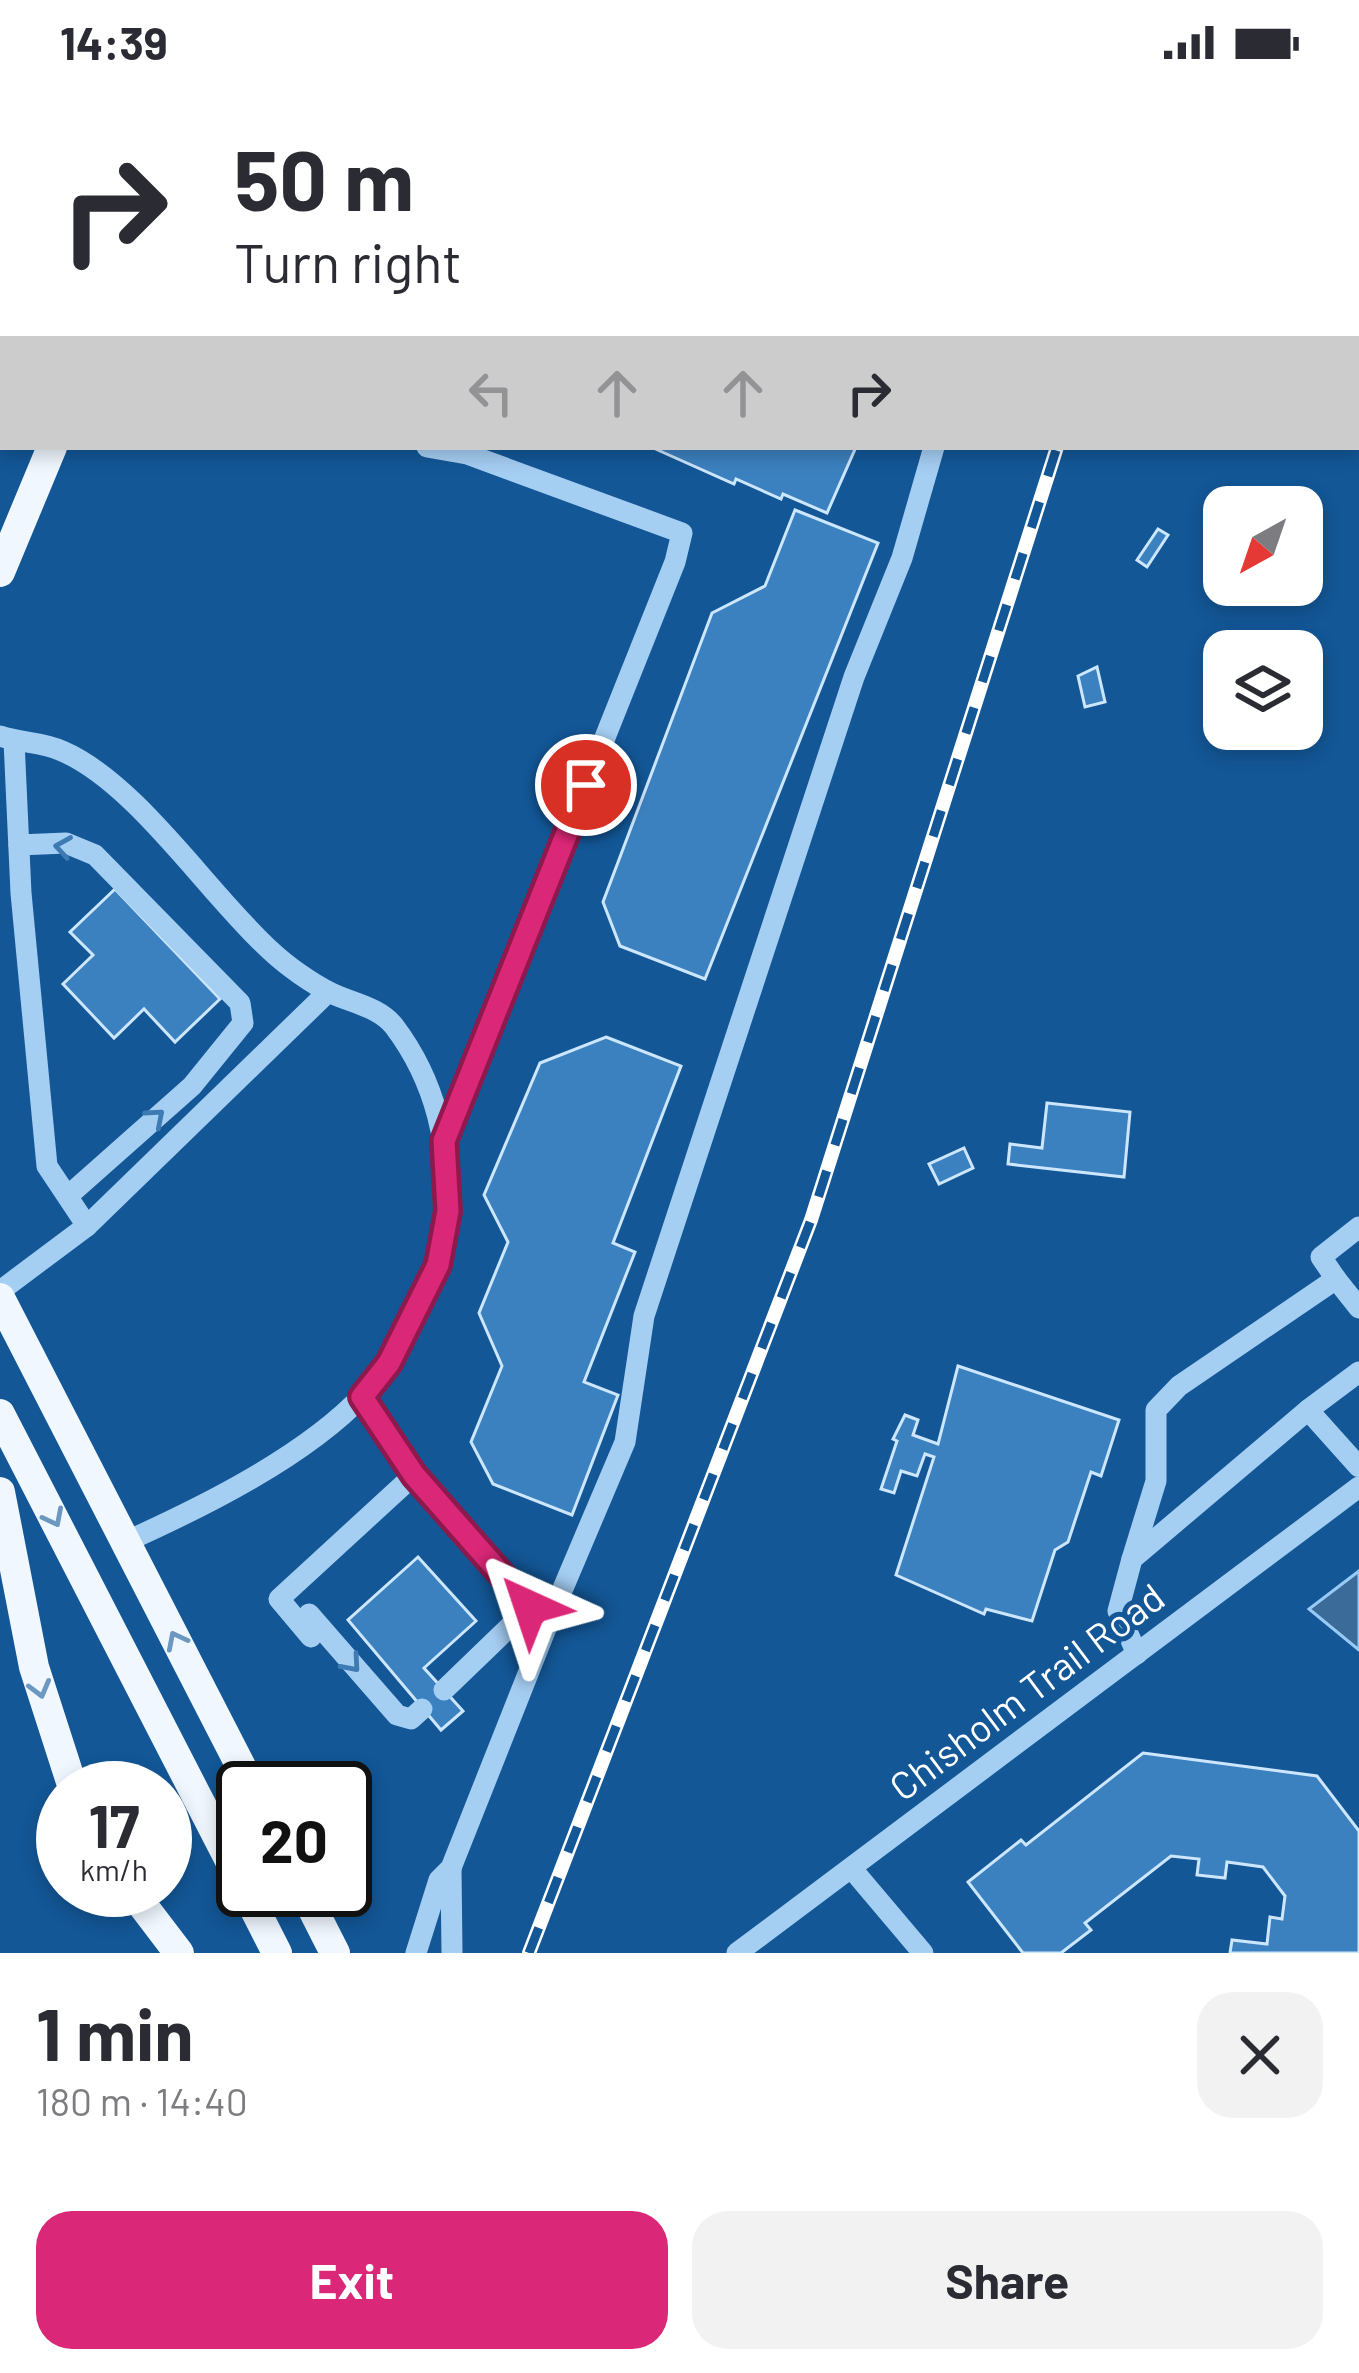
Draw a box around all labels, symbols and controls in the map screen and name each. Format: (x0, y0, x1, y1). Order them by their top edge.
text: 14:39 (60, 15, 168, 69)
text: 50 m (234, 127, 414, 228)
icon: right (36, 132, 192, 288)
text: Turn right (234, 229, 462, 294)
icon: left (458, 360, 524, 426)
icon: ahead (584, 360, 650, 426)
icon: ahead (710, 360, 776, 426)
icon: right (836, 360, 902, 426)
north arrow (1203, 486, 1323, 606)
map controls (1203, 486, 1323, 750)
button: layers (1203, 630, 1323, 750)
pin (535, 734, 637, 836)
icon: arrive (553, 752, 619, 818)
one-way arrow (53, 835, 73, 861)
one-way arrow (142, 1110, 164, 1132)
one-way arrow (39, 1505, 62, 1527)
position arrow (467, 1544, 593, 1670)
street label: Chisholm Trail Road (880, 1572, 1173, 1809)
one-way arrow (168, 1631, 191, 1653)
one-way arrow (338, 1650, 360, 1672)
one-way arrow (25, 1678, 50, 1699)
speed limit sign: 20 (216, 1761, 372, 1917)
text: 17 (88, 1788, 139, 1860)
text: km/h (80, 1851, 148, 1887)
text: 1 min (36, 1989, 194, 2075)
button: close (1197, 1992, 1323, 2118)
text: 180 m · 14:40 (36, 2077, 248, 2124)
button: Exit (36, 2211, 668, 2349)
button: Share (692, 2211, 1323, 2349)

